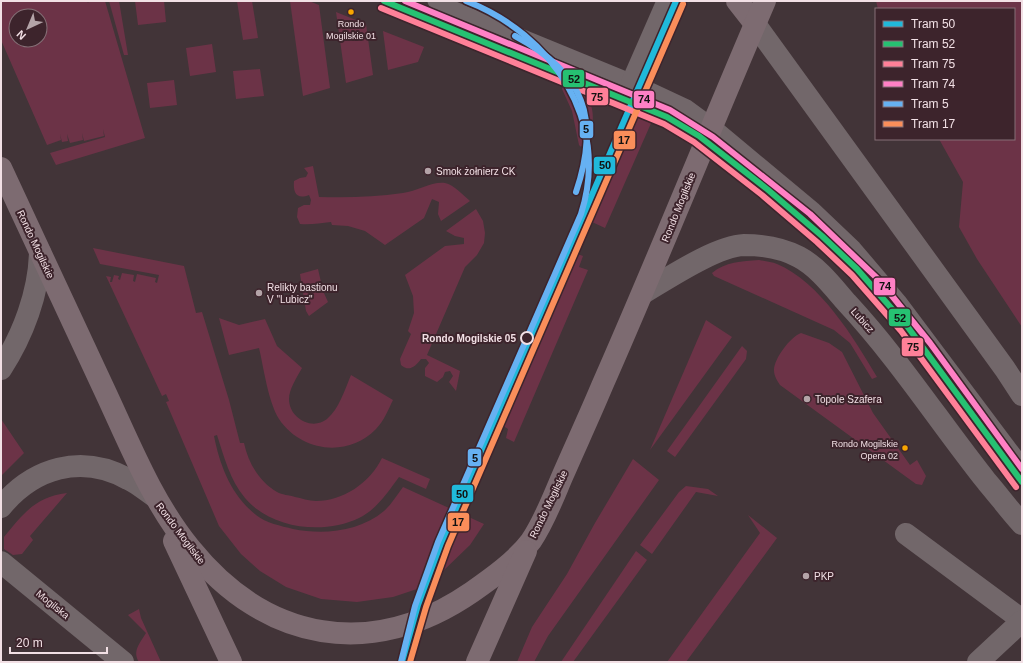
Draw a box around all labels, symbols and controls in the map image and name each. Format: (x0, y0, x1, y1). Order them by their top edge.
marker: Rondo Mogilskie 01 (346, 7, 356, 17)
north arrow (8, 8, 48, 48)
legend (875, 8, 1015, 140)
text: Tram 50 (911, 17, 956, 31)
place label: Rondo Mogilskie 01 (326, 19, 376, 41)
text: N (14, 28, 28, 42)
text: Tram 52 (911, 37, 956, 51)
text: Tram 75 (911, 57, 956, 71)
line badge: 52 (562, 69, 585, 88)
text: 52 (568, 73, 580, 85)
text: Tram 74 (911, 77, 956, 91)
line badge: 75 (586, 87, 609, 106)
line badge: 74 (633, 90, 655, 109)
text: 75 (591, 91, 603, 103)
text: 74 (638, 93, 651, 105)
text: Tram 5 (911, 97, 949, 111)
text: Tram 17 (911, 117, 956, 131)
line badge: 5 (579, 120, 594, 139)
text: 5 (583, 123, 589, 135)
line badge: 17 (613, 130, 636, 150)
text: 17 (618, 134, 630, 146)
line badge: 50 (593, 156, 616, 175)
text: 50 (599, 159, 611, 171)
marker: Smok żołnierz CK (423, 166, 433, 176)
place label: Smok żołnierz CK (436, 166, 516, 177)
street label: Rondo Mogilskie (660, 170, 698, 244)
street label: Rondo Mogilskie (15, 208, 56, 280)
line badge: 74 (873, 277, 896, 296)
text: 74 (879, 280, 892, 292)
place label: Relikty bastionu V "Lubicz" (267, 282, 338, 305)
marker: Relikty bastionu V "Lubicz" (254, 288, 264, 298)
street label: Lubicz (849, 306, 876, 335)
line badge: 52 (888, 308, 911, 327)
text: 52 (894, 312, 906, 324)
marker: Rondo Mogilskie 05 (520, 331, 534, 345)
place label: Rondo Mogilskie 05 (422, 333, 516, 344)
line badge: 75 (901, 337, 924, 357)
text: 75 (907, 341, 919, 353)
marker: Topole Szafera (802, 394, 812, 404)
place label: Topole Szafera (815, 394, 882, 405)
place label: Rondo Mogilskie Opera 02 (831, 439, 898, 461)
marker: Rondo Mogilskie Opera 02 (900, 443, 910, 453)
line badge: 5 (467, 448, 482, 467)
text: 5 (472, 452, 478, 464)
street label: Rondo Mogilskie (527, 468, 570, 540)
line badge: 50 (451, 484, 474, 503)
text: 50 (456, 488, 468, 500)
street label: Rondo Mogilskie (154, 500, 207, 566)
line badge: 17 (447, 512, 470, 532)
text: 17 (452, 516, 464, 528)
marker: PKP (801, 571, 811, 581)
place label: PKP (814, 571, 834, 582)
street label: Mogilska (34, 588, 72, 621)
scale bar (10, 629, 107, 655)
text: 20 m (16, 636, 43, 650)

